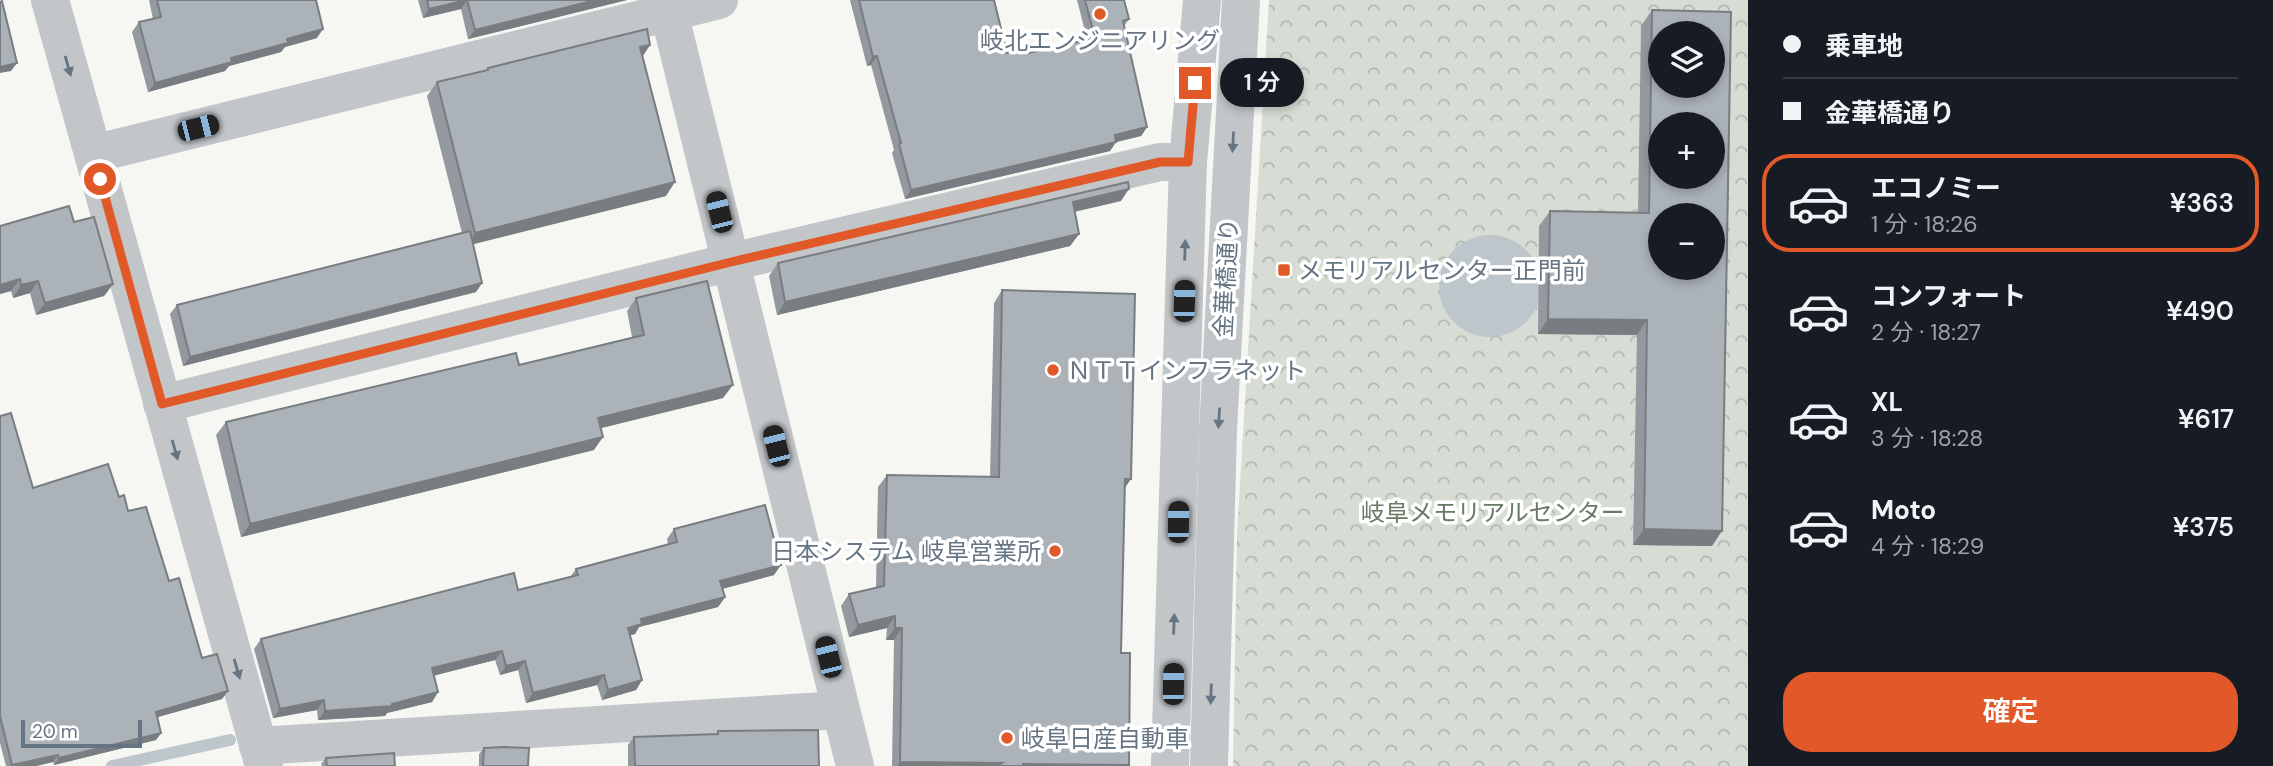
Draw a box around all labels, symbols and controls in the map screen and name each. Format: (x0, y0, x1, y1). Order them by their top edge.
marker: 岐北エンジニアリング (1092, 6, 1108, 22)
map controls (1648, 21, 1725, 280)
button: layers (1648, 21, 1725, 98)
place label: 岐北エンジニアリング (980, 25, 1220, 56)
text: 乗車地 (1825, 29, 1903, 63)
one-way arrow (64, 56, 74, 77)
callout: 1 分 (1220, 58, 1304, 108)
route end (1179, 67, 1211, 99)
text: 1 分 (1244, 67, 1280, 97)
text: 金華橋通り (1825, 96, 1955, 130)
button: + (1648, 112, 1725, 189)
car (176, 113, 221, 143)
one-way arrow (1228, 131, 1239, 153)
route start (84, 163, 116, 195)
text: エコノミー (1871, 171, 2001, 205)
icon: car (1787, 172, 1850, 235)
text: ¥363 (2170, 186, 2234, 220)
car (704, 189, 735, 235)
button: − (1648, 203, 1725, 280)
text: 1 分 · 18:26 (1871, 209, 1978, 239)
street label: 金華橋通り (1207, 217, 1245, 339)
one-way arrow (1180, 239, 1191, 261)
place label: メモリアルセンター正門前 (1298, 255, 1586, 286)
marker: メモリアルセンター正門前 (1276, 262, 1292, 278)
text: コンフォート (1871, 279, 2026, 313)
car (1173, 280, 1196, 322)
icon: car (1787, 280, 1850, 343)
text: ¥490 (2166, 294, 2234, 328)
text: 2 分 · 18:27 (1871, 317, 1981, 347)
place label: ＮＴＴインフラネット (1067, 355, 1306, 386)
marker: ＮＴＴインフラネット (1045, 362, 1061, 378)
text: XL (1871, 385, 1903, 419)
icon: car (1787, 388, 1850, 451)
text: ¥617 (2178, 402, 2234, 436)
one-way arrow (1213, 407, 1224, 429)
car (761, 423, 792, 469)
text: 3 分 · 18:28 (1871, 423, 1983, 453)
one-way arrow (170, 439, 181, 461)
text: Moto (1871, 493, 1936, 527)
icon: car (1787, 496, 1850, 559)
park label: 岐阜メモリアルセンター (1361, 497, 1625, 528)
car (1168, 501, 1189, 543)
text: ¥375 (2173, 510, 2234, 544)
text: 4 分 · 18:29 (1871, 531, 1984, 561)
place label: 日本システム 岐阜営業所 (771, 536, 1041, 567)
marker: 日本システム 岐阜営業所 (1047, 543, 1063, 559)
one-way arrow (1169, 613, 1180, 635)
car (813, 634, 844, 680)
one-way arrow (232, 659, 242, 680)
car (1163, 663, 1184, 705)
button: 確定 (1783, 672, 2238, 752)
one-way arrow (1205, 683, 1217, 705)
scale bar (21, 717, 142, 749)
text: 20 m (32, 719, 78, 744)
place label: 岐阜日産自動車 (1021, 723, 1189, 754)
marker: 岐阜日産自動車 (999, 730, 1015, 746)

